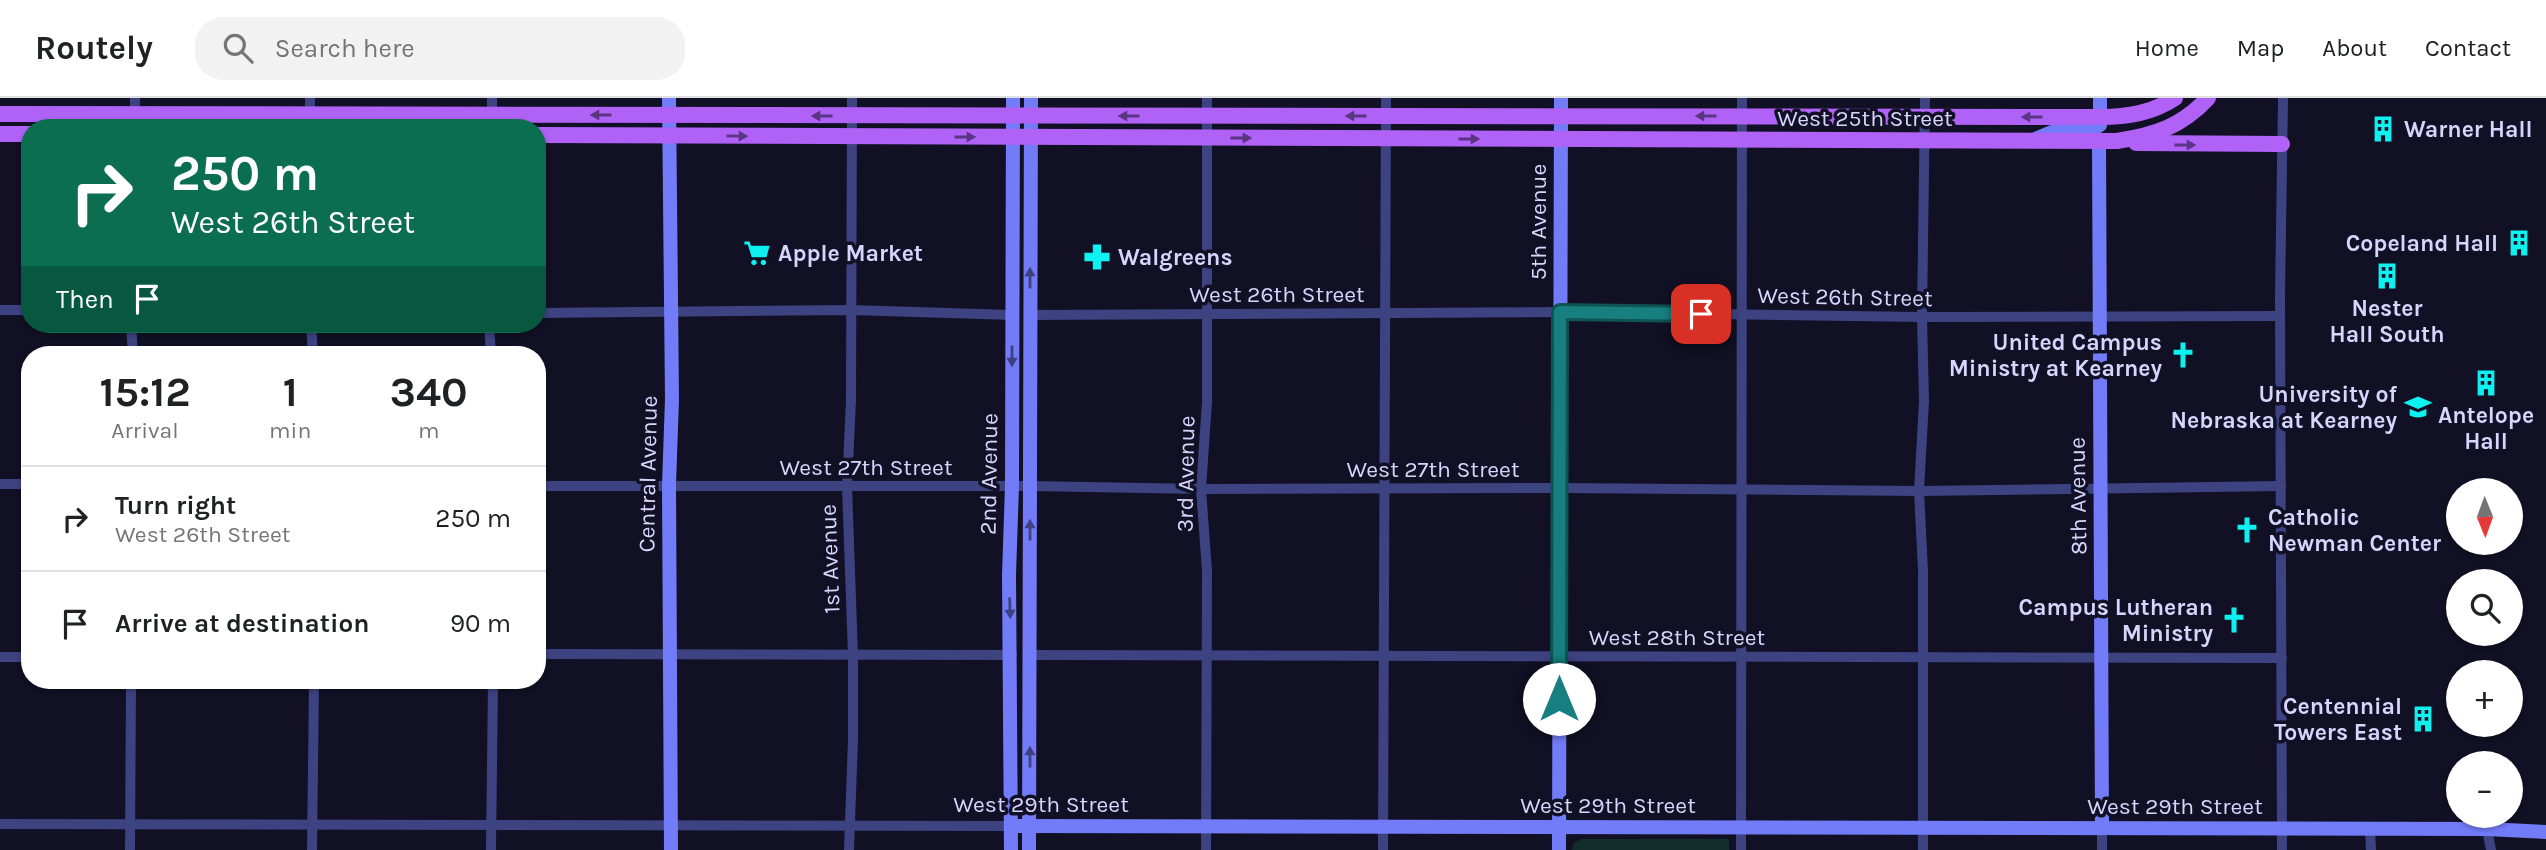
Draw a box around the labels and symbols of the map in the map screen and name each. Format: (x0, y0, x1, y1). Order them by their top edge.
street label: West 25th Street (1777, 105, 1953, 132)
one-way arrow (589, 109, 611, 121)
one-way arrow (811, 110, 833, 122)
one-way arrow (1118, 110, 1140, 122)
one-way arrow (1345, 110, 1367, 122)
one-way arrow (1695, 110, 1717, 122)
one-way arrow (2021, 111, 2043, 123)
building icon: Warner Hall (2368, 114, 2398, 144)
place label: Warner Hall (2404, 116, 2532, 143)
one-way arrow (727, 130, 749, 141)
one-way arrow (954, 131, 976, 143)
one-way arrow (1231, 132, 1253, 144)
one-way arrow (1458, 133, 1480, 145)
one-way arrow (2174, 139, 2196, 151)
street label: 5th Avenue (1525, 164, 1552, 280)
building icon: Copeland Hall (2504, 228, 2534, 258)
place label: Copeland Hall (2346, 230, 2498, 257)
supermarket icon: Apple Market (742, 238, 772, 268)
place label: Apple Market (778, 240, 923, 267)
pharmacy icon: Walgreens (1082, 242, 1112, 272)
place label: Walgreens (1118, 244, 1233, 271)
building icon: Nester Hall South (2372, 261, 2402, 291)
one-way arrow (1024, 267, 1036, 289)
street label: West 26th Street (1189, 281, 1365, 308)
street label: West 26th Street (1757, 282, 1933, 312)
pin (1671, 284, 1731, 344)
place label: Nester Hall South (2329, 295, 2445, 348)
place label: United Campus Ministry at Kearney (1949, 329, 2162, 382)
church icon: United Campus Ministry at Kearney (2168, 340, 2198, 370)
one-way arrow (1006, 345, 1018, 367)
building icon: Antelope Hall (2471, 368, 2501, 398)
place label: University of Nebraska at Kearney (2171, 381, 2398, 434)
school or university icon: University of Nebraska at Kearney (2403, 392, 2433, 422)
street label: Central Avenue (633, 395, 663, 553)
place label: Antelope Hall (2438, 402, 2534, 455)
street label: 2nd Avenue (974, 413, 1004, 535)
street label: 3rd Avenue (1171, 415, 1201, 533)
street label: 8th Avenue (2063, 437, 2093, 555)
street label: West 27th Street (779, 454, 953, 481)
street label: West 27th Street (1346, 456, 1520, 483)
north arrow (2446, 478, 2524, 555)
street label: 1st Avenue (815, 504, 845, 614)
place label: Catholic Newman Center (2268, 504, 2441, 557)
church icon: Catholic Newman Center (2232, 515, 2262, 545)
one-way arrow (1024, 519, 1036, 541)
place label: Campus Lutheran Ministry (2019, 594, 2213, 647)
one-way arrow (1005, 597, 1016, 619)
church icon: Campus Lutheran Ministry (2219, 605, 2249, 635)
street label: West 28th Street (1589, 624, 1766, 651)
position arrow (1522, 662, 1596, 736)
place label: Centennial Towers East (2274, 693, 2402, 746)
building icon: Centennial Towers East (2408, 704, 2438, 734)
one-way arrow (1024, 746, 1036, 768)
street label: West 29th Street (953, 791, 1129, 818)
street label: West 29th Street (1520, 792, 1696, 819)
street label: West 29th Street (2087, 793, 2263, 820)

